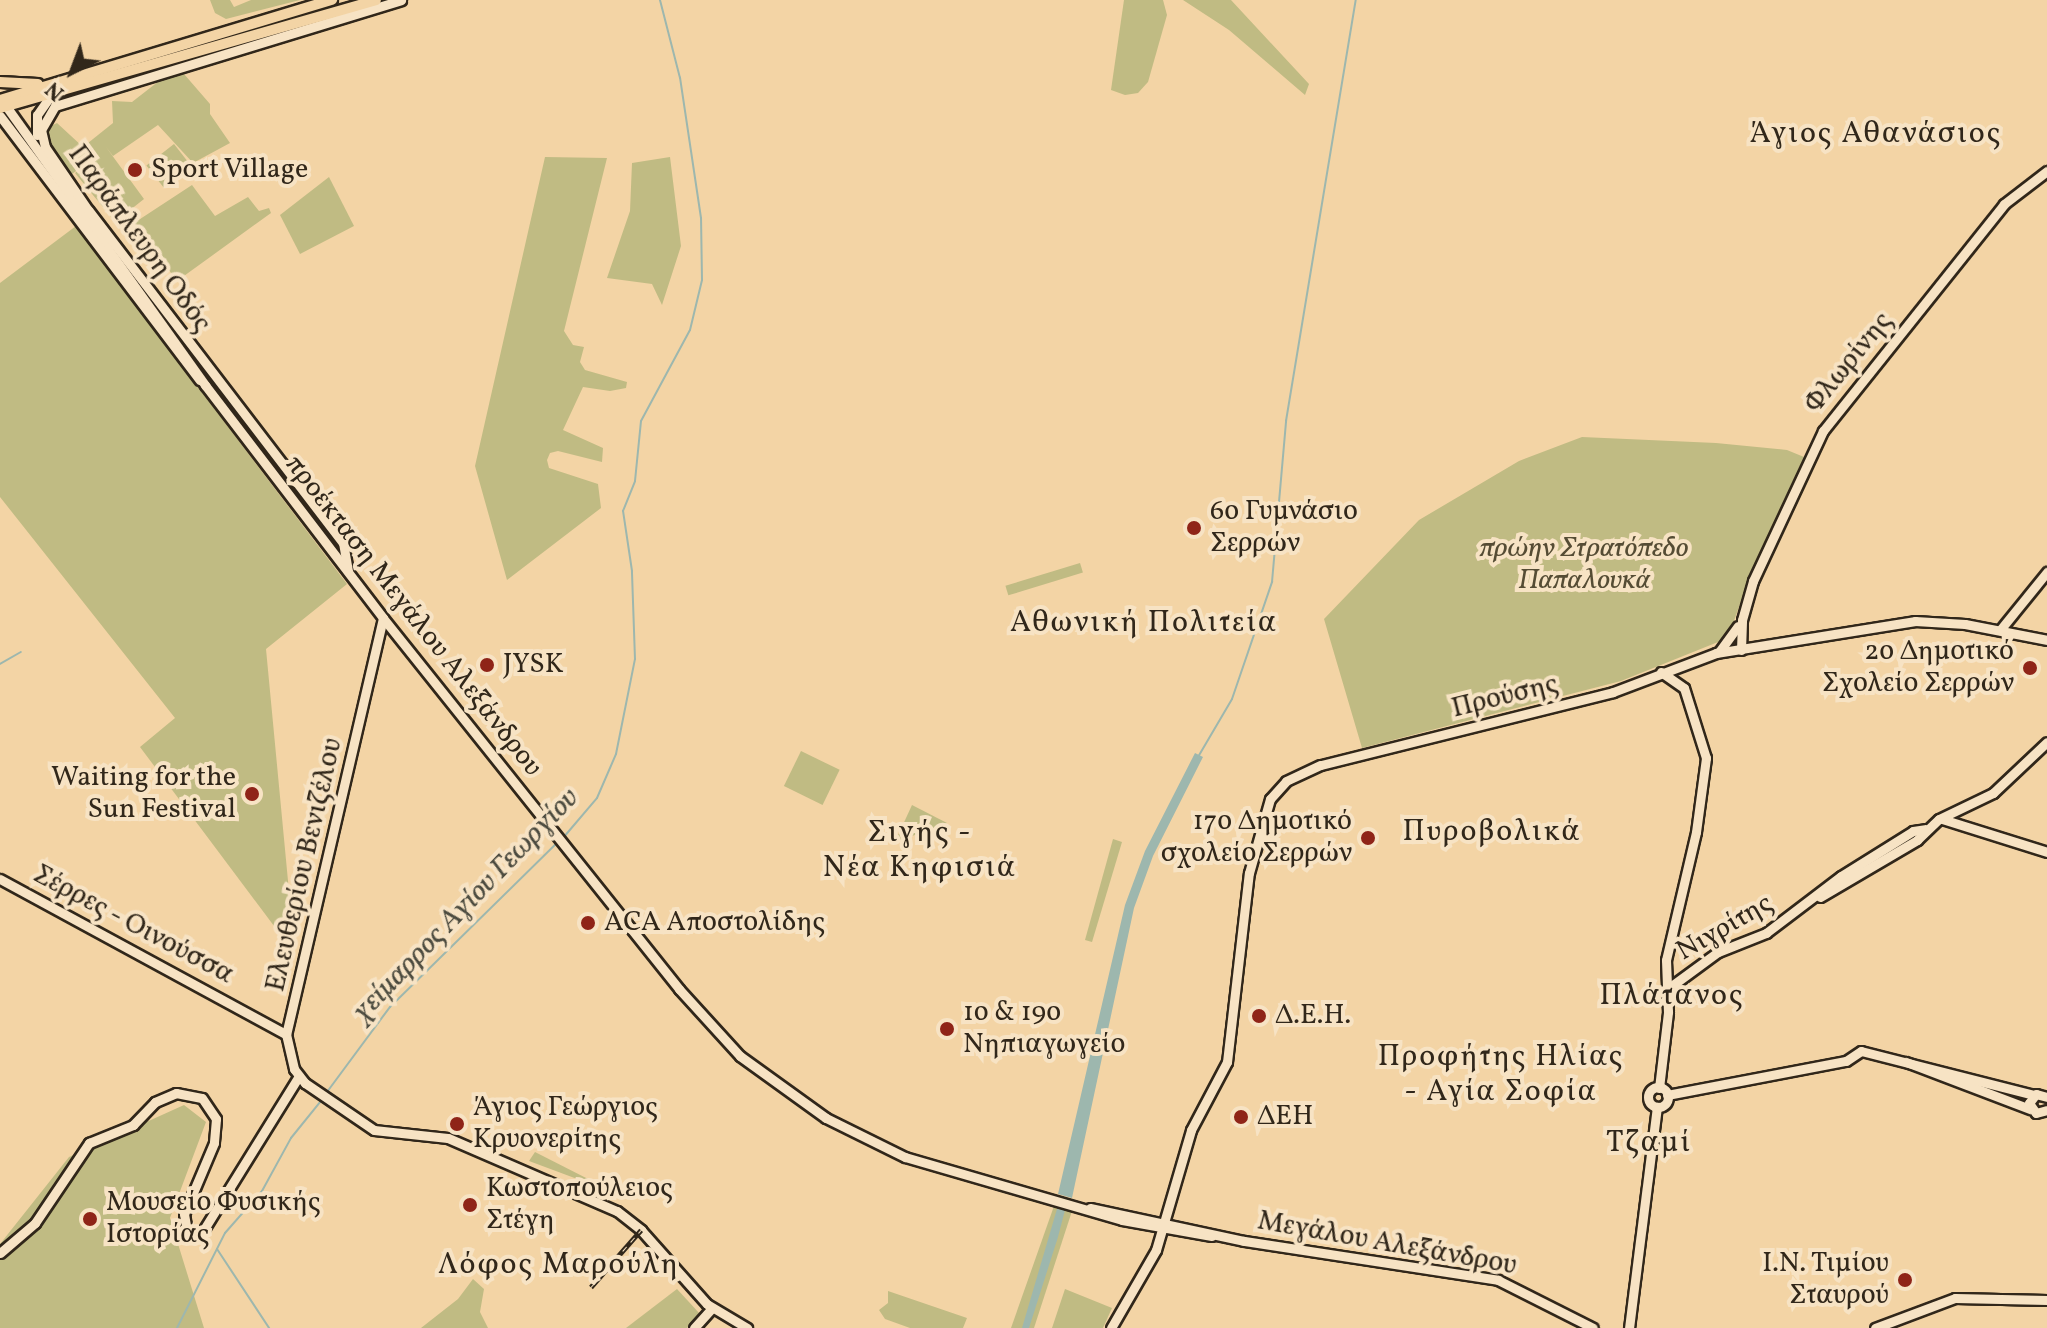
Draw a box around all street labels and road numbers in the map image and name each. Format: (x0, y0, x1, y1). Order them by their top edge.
street label: Παράπλευρη Οδός (60, 139, 218, 339)
street label: Φλωρίνης (1798, 305, 1900, 421)
street label: προέκταση Μεγάλου Αλεξάνδρου (277, 448, 549, 784)
street label: Προύσης (1448, 668, 1562, 726)
street label: Ελευθερίου Βενιζέλου (259, 735, 351, 995)
street label: Σέρρες - Οινούσσα (27, 858, 239, 992)
street label: Νιγρίτης (1671, 887, 1779, 969)
street label: Μεγάλου Αλεξάνδρου (1255, 1205, 1519, 1283)

